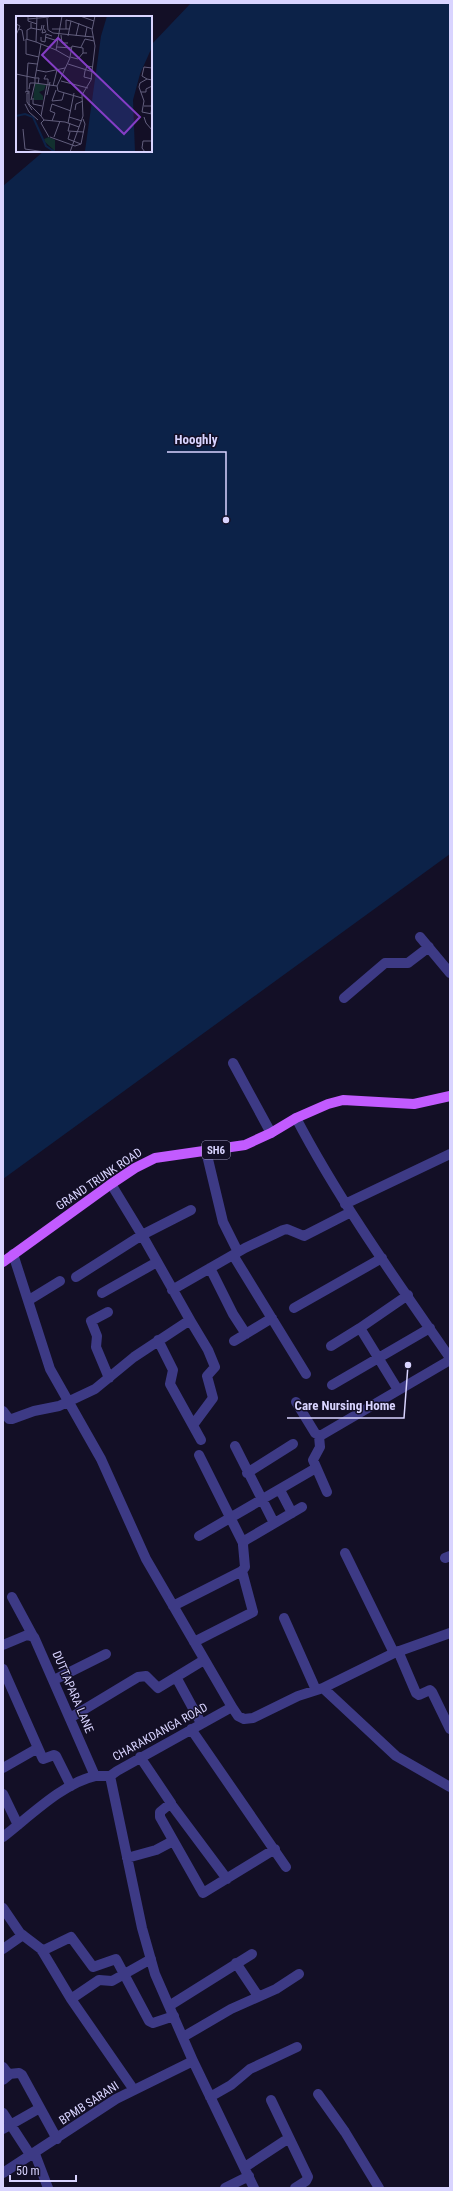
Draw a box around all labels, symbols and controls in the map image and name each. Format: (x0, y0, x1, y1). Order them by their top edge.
inset map (16, 16, 152, 152)
callout: Hooghly (167, 427, 226, 452)
text: Hooghly (175, 432, 218, 447)
road number: SH6 (202, 1141, 230, 1159)
street label: GRAND TRUNK ROAD (53, 1145, 145, 1213)
callout: Care Nursing Home (287, 1393, 404, 1418)
text: Care Nursing Home (294, 1398, 396, 1413)
street label: DUTTAPARA LANE (49, 1649, 97, 1735)
street label: CHARAKDANGA ROAD (110, 1700, 210, 1764)
street label: BPMB SARANI (56, 2078, 122, 2128)
scale bar (10, 2157, 76, 2183)
text: 50 m (16, 2164, 40, 2178)

